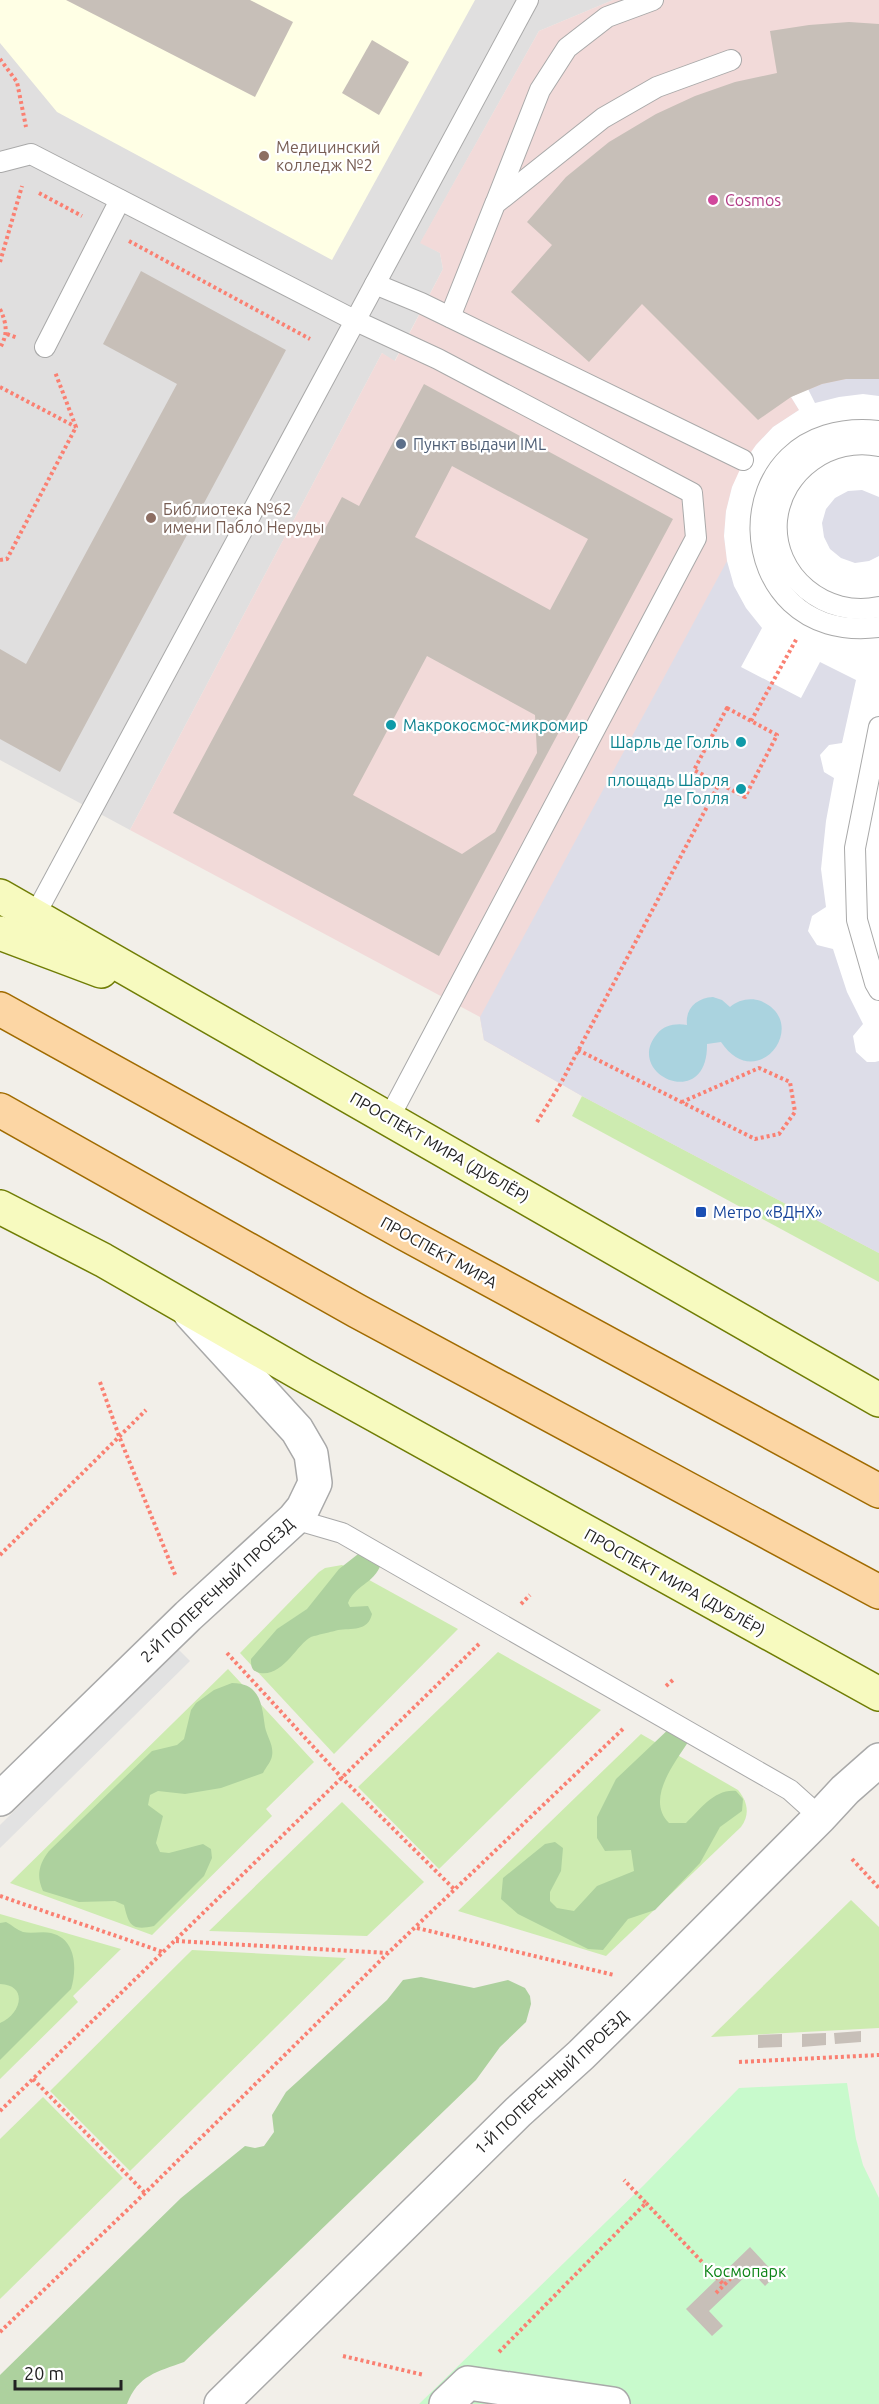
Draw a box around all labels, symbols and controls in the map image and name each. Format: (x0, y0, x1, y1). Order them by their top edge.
place label: Медицинский колледж №2 (276, 138, 380, 174)
marker: Медицинский колледж №2 (257, 149, 271, 163)
place label: Cosmos (725, 191, 781, 209)
marker: Cosmos (706, 193, 720, 207)
place label: Пункт выдачи IML (413, 435, 546, 453)
marker: Пункт выдачи IML (394, 437, 408, 451)
place label: Библиотека №62 имени Пабло Неруды (163, 500, 325, 536)
marker: Библиотека №62 имени Пабло Неруды (144, 511, 158, 525)
place label: Макрокосмос-микромир (403, 716, 588, 734)
marker: Макрокосмос-микромир (384, 718, 398, 732)
place label: Шарль де Голль (610, 733, 729, 751)
marker: Шарль де Голль (734, 735, 748, 749)
place label: площадь Шарля де Голля (607, 771, 729, 807)
marker: площадь Шарля де Голля (734, 782, 748, 796)
street label: ПРОСПЕКТ МИРА (ДУБЛЁР) (347, 1088, 533, 1207)
place label: Метро «ВДНХ» (713, 1203, 823, 1221)
marker: Метро «ВДНХ» (694, 1205, 708, 1219)
street label: ПРОСПЕКТ МИРА (378, 1213, 501, 1292)
street label: 2-Й ПОПЕРЕЧНЫЙ ПРОЕЗД (136, 1514, 297, 1666)
street label: ПРОСПЕКТ МИРА (ДУБЛЁР) (581, 1525, 768, 1640)
street label: 1-Й ПОПЕРЕЧНЫЙ ПРОЕЗД (470, 2006, 631, 2158)
park label: Космопарк (704, 2262, 786, 2280)
scale bar (15, 2353, 122, 2391)
text: 20 m (24, 2363, 64, 2383)

